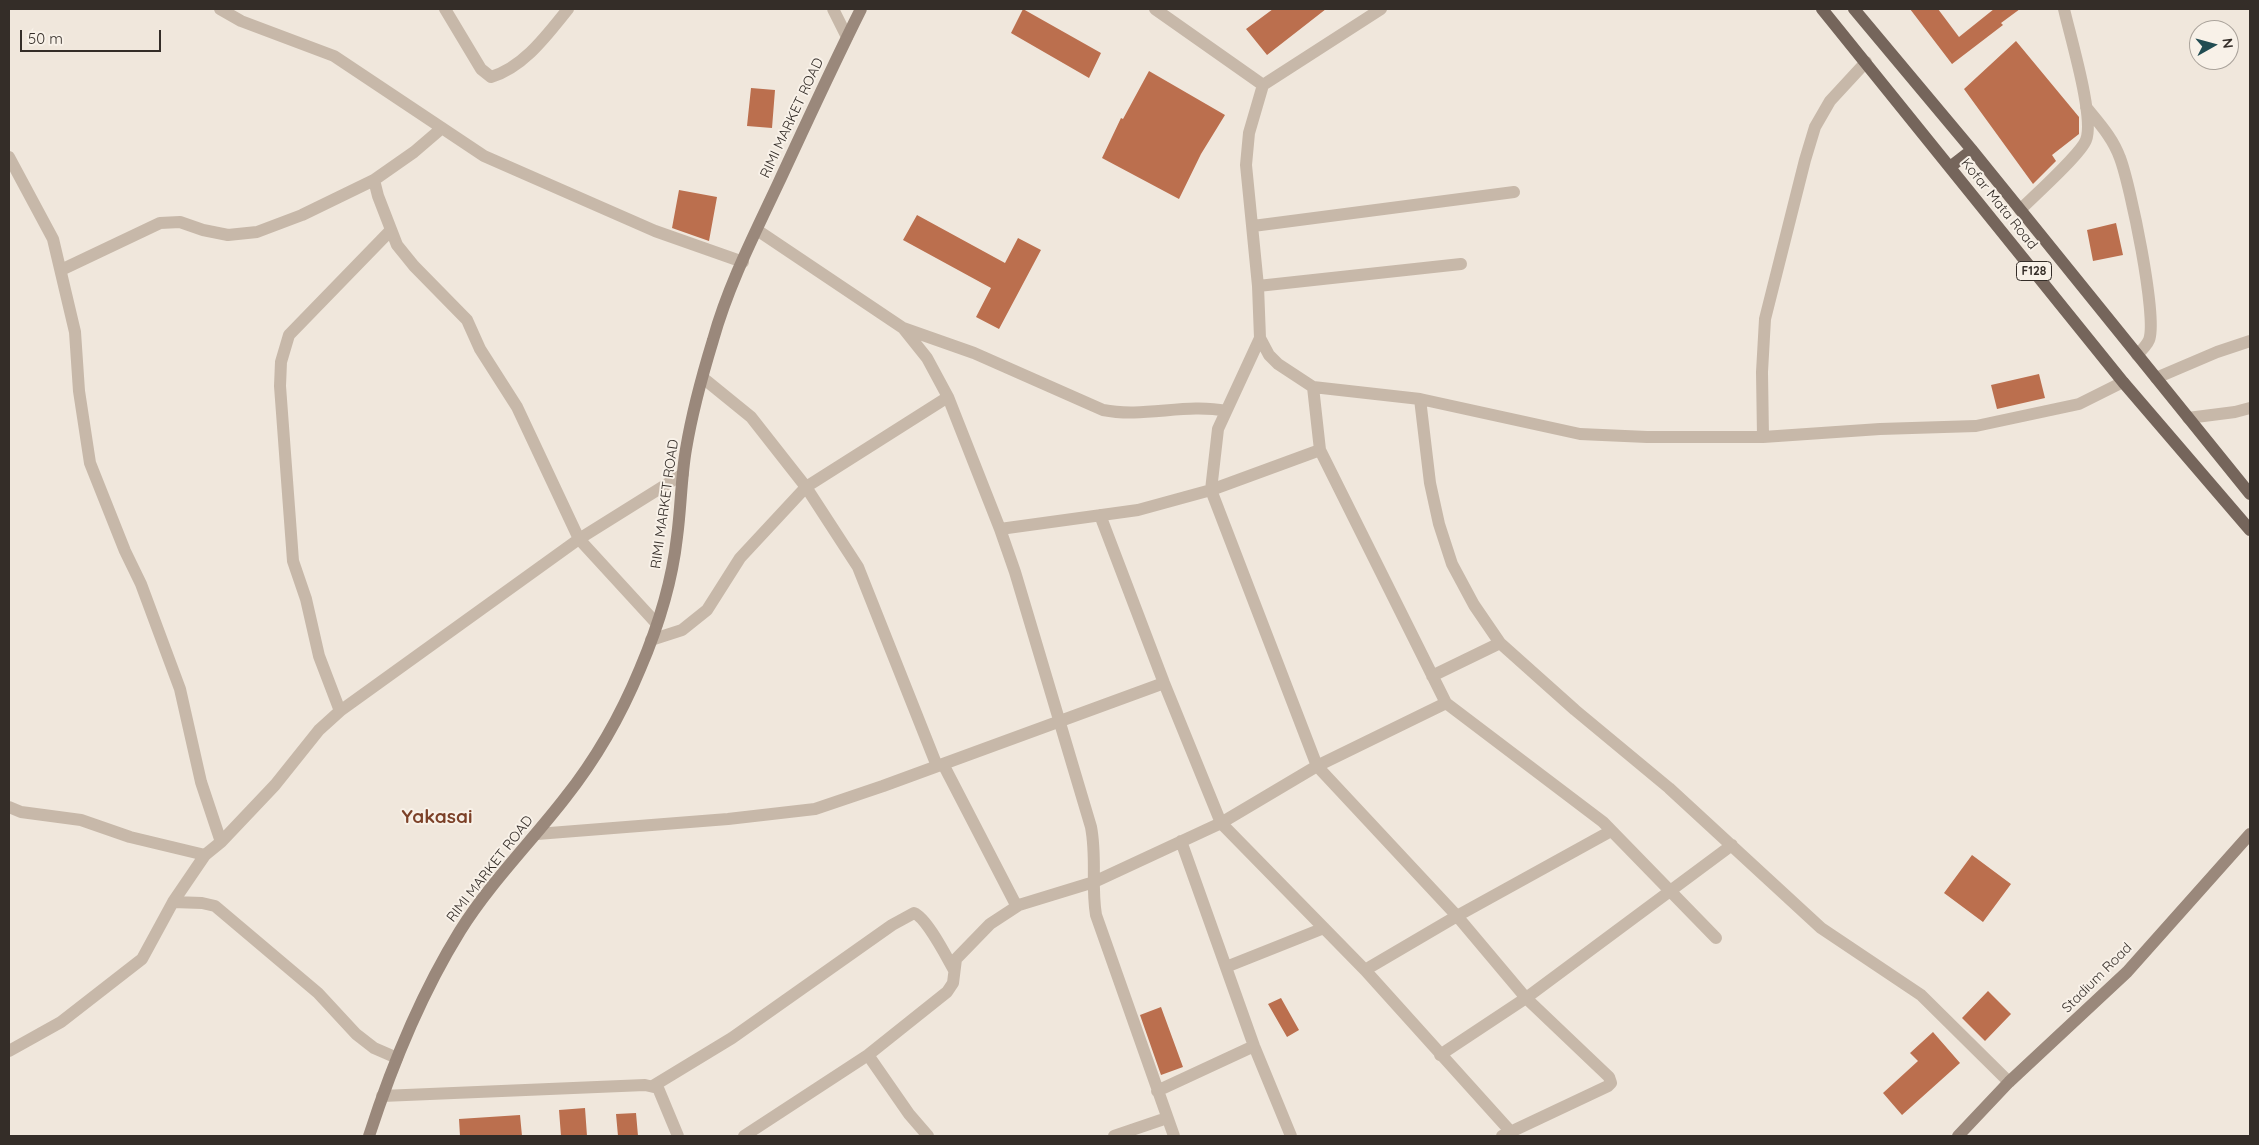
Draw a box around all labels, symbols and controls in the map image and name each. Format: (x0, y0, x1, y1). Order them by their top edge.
scale bar (22, 20, 164, 52)
north arrow (2189, 20, 2239, 70)
text: 50 m (28, 29, 63, 48)
text: N (2218, 37, 2237, 49)
street label: RIMI MARKET ROAD (757, 55, 827, 181)
street label: Kofar Mata Road (1957, 155, 2041, 253)
road number: F128 (2016, 262, 2052, 280)
street label: RIMI MARKET ROAD (648, 438, 682, 570)
district label: Yakasai (401, 806, 473, 828)
street label: RIMI MARKET ROAD (443, 812, 537, 926)
street label: Stadium Road (2059, 940, 2135, 1016)

